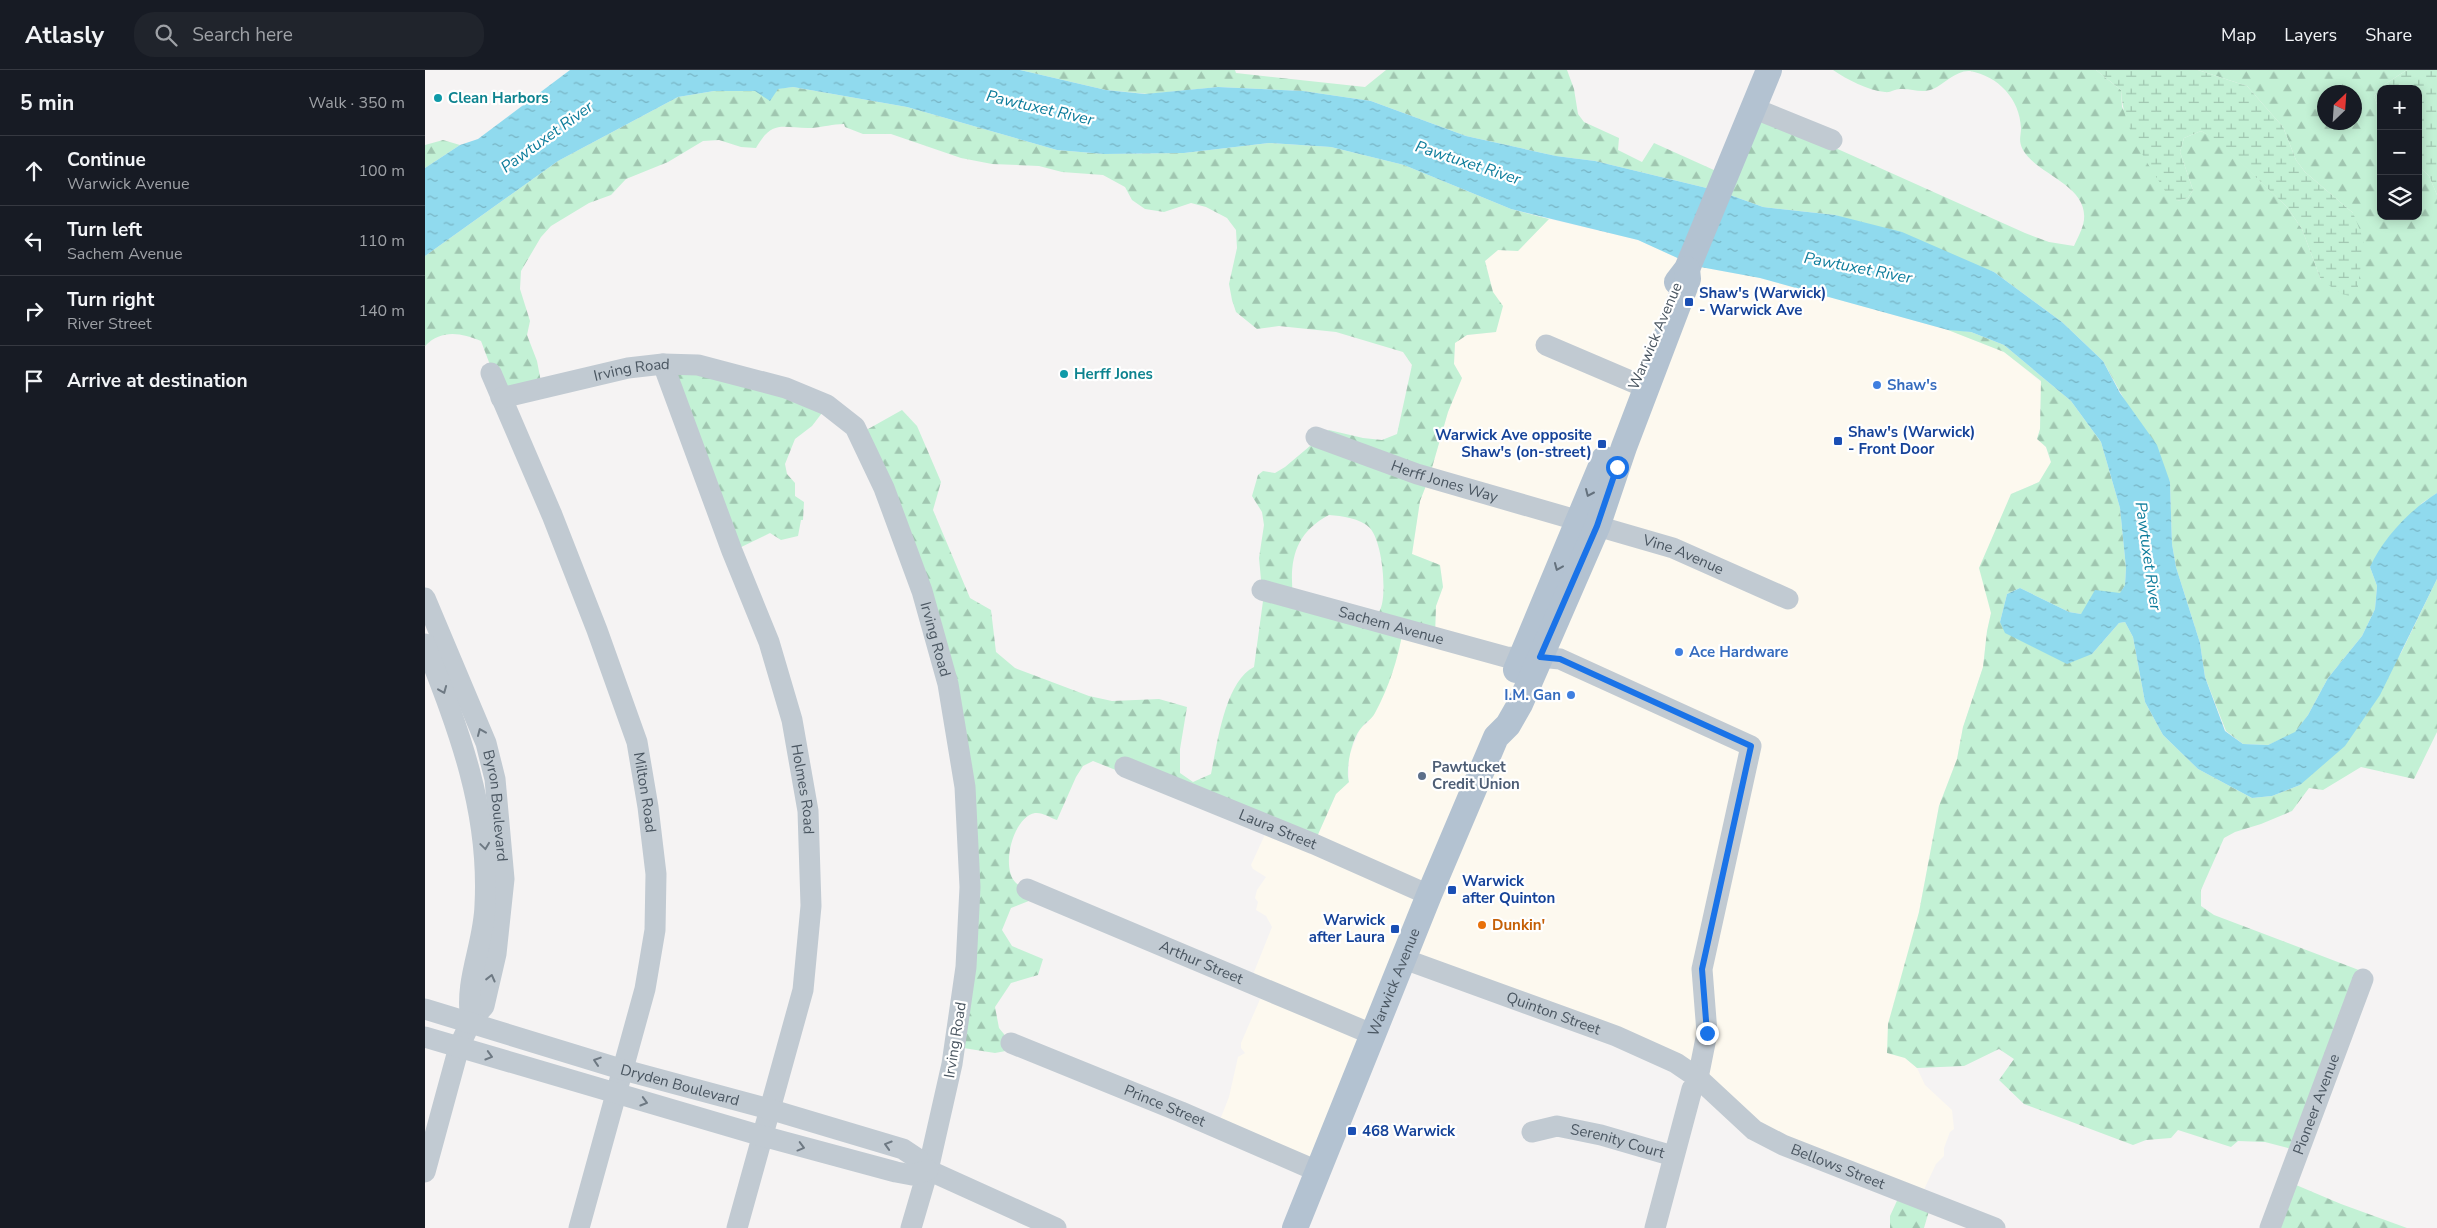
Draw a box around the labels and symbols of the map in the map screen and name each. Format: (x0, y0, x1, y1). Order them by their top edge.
water label: Pawtuxet River (984, 85, 1097, 131)
north arrow (2317, 85, 2362, 130)
place label: Clean Harbors (448, 88, 549, 108)
marker: Clean Harbors (432, 92, 444, 104)
water label: Pawtuxet River (496, 95, 599, 178)
water label: Pawtuxet River (1413, 136, 1525, 191)
water label: Pawtuxet River (1802, 247, 1915, 289)
street label: Warwick Avenue (1623, 279, 1687, 393)
place label: Shaw's (Warwick) - Warwick Ave (1699, 283, 1826, 320)
marker: Shaw's (Warwick) - Warwick Ave (1683, 296, 1695, 308)
street label: Irving Road (592, 354, 670, 386)
place label: Herff Jones (1074, 364, 1153, 384)
marker: Herff Jones (1058, 368, 1070, 380)
place label: Shaw's (1887, 375, 1937, 395)
marker: Shaw's (1871, 379, 1883, 391)
place label: Shaw's (Warwick) - Front Door (1848, 422, 1975, 459)
place label: Warwick Ave opposite Shaw's (on-street) (1435, 425, 1592, 462)
marker: Shaw's (Warwick) - Front Door (1832, 435, 1844, 447)
marker: Warwick Ave opposite Shaw's (on-street) (1596, 438, 1608, 450)
street label: Herff Jones Way (1388, 455, 1501, 507)
route start (1606, 456, 1629, 479)
one-way arrow (1584, 488, 1595, 497)
water label: Pawtuxet River (2129, 500, 2167, 613)
street label: Vine Avenue (1640, 530, 1727, 579)
one-way arrow (1553, 562, 1564, 571)
street label: Irving Road (915, 599, 955, 679)
street label: Sachem Avenue (1336, 601, 1446, 649)
place label: Ace Hardware (1689, 642, 1789, 662)
marker: Ace Hardware (1673, 646, 1685, 658)
one-way arrow (437, 685, 447, 693)
place label: I.M. Gan (1504, 685, 1561, 705)
marker: I.M. Gan (1565, 689, 1577, 701)
one-way arrow (477, 728, 488, 737)
street label: Holmes Road (786, 742, 819, 835)
street label: Byron Boulevard (478, 748, 512, 862)
street label: Milton Road (629, 750, 661, 834)
place label: Pawtucket Credit Union (1432, 757, 1520, 794)
marker: Pawtucket Credit Union (1416, 770, 1428, 782)
street label: Laura Street (1236, 804, 1321, 854)
one-way arrow (479, 842, 489, 850)
place label: Warwick after Quinton (1462, 871, 1555, 908)
marker: Warwick after Quinton (1446, 884, 1458, 896)
place label: Warwick after Laura (1309, 910, 1386, 947)
place label: Dunkin' (1492, 915, 1545, 935)
marker: Dunkin' (1476, 919, 1488, 931)
marker: Warwick after Laura (1389, 923, 1401, 935)
street label: Warwick Avenue (1363, 925, 1425, 1039)
street label: Arthur Street (1156, 936, 1247, 989)
one-way arrow (485, 974, 495, 982)
street label: Quinton Street (1504, 987, 1604, 1040)
street label: Irving Road (939, 1000, 971, 1080)
route end (1696, 1022, 1719, 1045)
one-way arrow (484, 1050, 493, 1061)
street label: Pioneer Avenue (2288, 1051, 2344, 1158)
one-way arrow (594, 1057, 602, 1067)
street label: Dryden Boulevard (618, 1059, 742, 1111)
street label: Prince Street (1121, 1080, 1209, 1132)
one-way arrow (640, 1096, 648, 1106)
street label: Serenity Court (1569, 1119, 1668, 1163)
place label: 468 Warwick (1362, 1121, 1456, 1141)
marker: 468 Warwick (1346, 1125, 1358, 1137)
street label: Bellows Street (1788, 1139, 1889, 1194)
one-way arrow (885, 1140, 893, 1150)
one-way arrow (796, 1141, 804, 1151)

